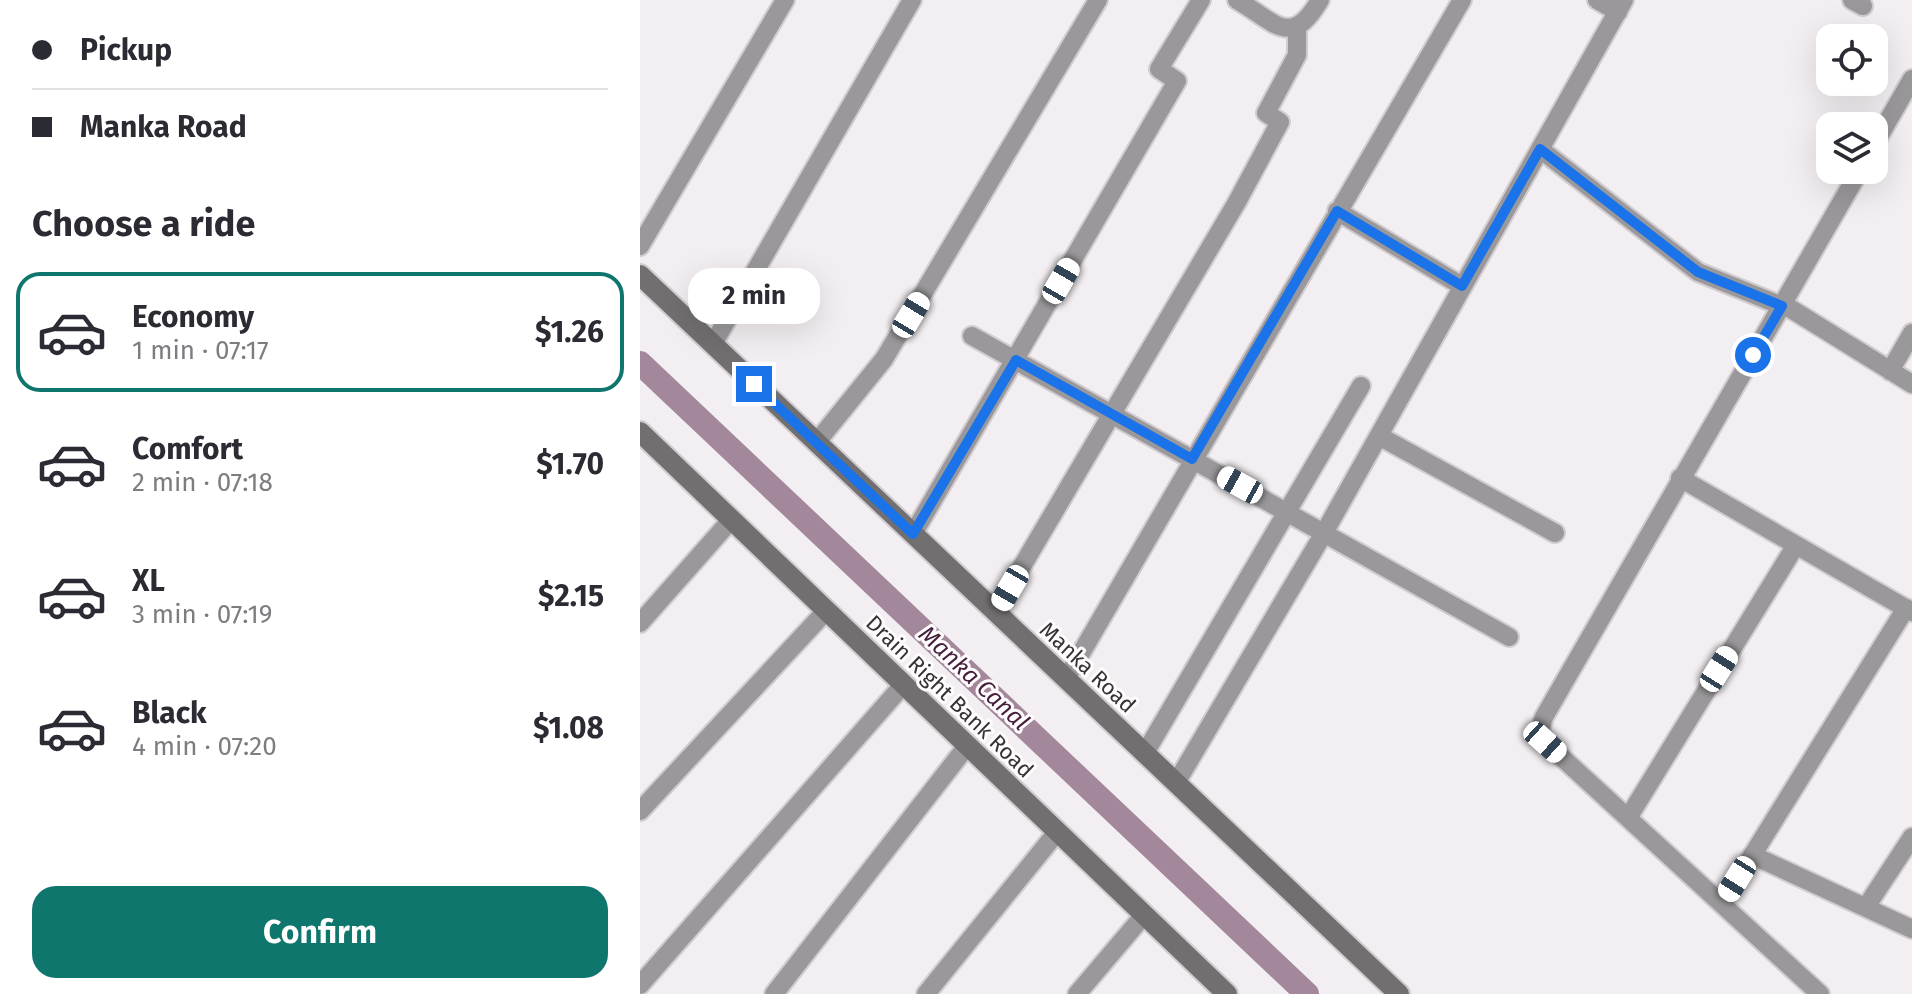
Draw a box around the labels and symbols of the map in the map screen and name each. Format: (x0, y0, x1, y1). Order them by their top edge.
car (1039, 254, 1083, 308)
callout: 2 min (688, 268, 820, 324)
car (888, 288, 934, 342)
route start (1735, 337, 1771, 373)
route end (736, 366, 772, 402)
car (1213, 463, 1267, 507)
car (988, 561, 1032, 615)
street label: Drain Right Bank Road (860, 609, 1039, 783)
street label: Manka Road (1034, 616, 1141, 719)
water label: Manka Canal (913, 620, 1035, 736)
car (1696, 642, 1742, 696)
car (1519, 717, 1571, 767)
car (1714, 852, 1760, 906)

